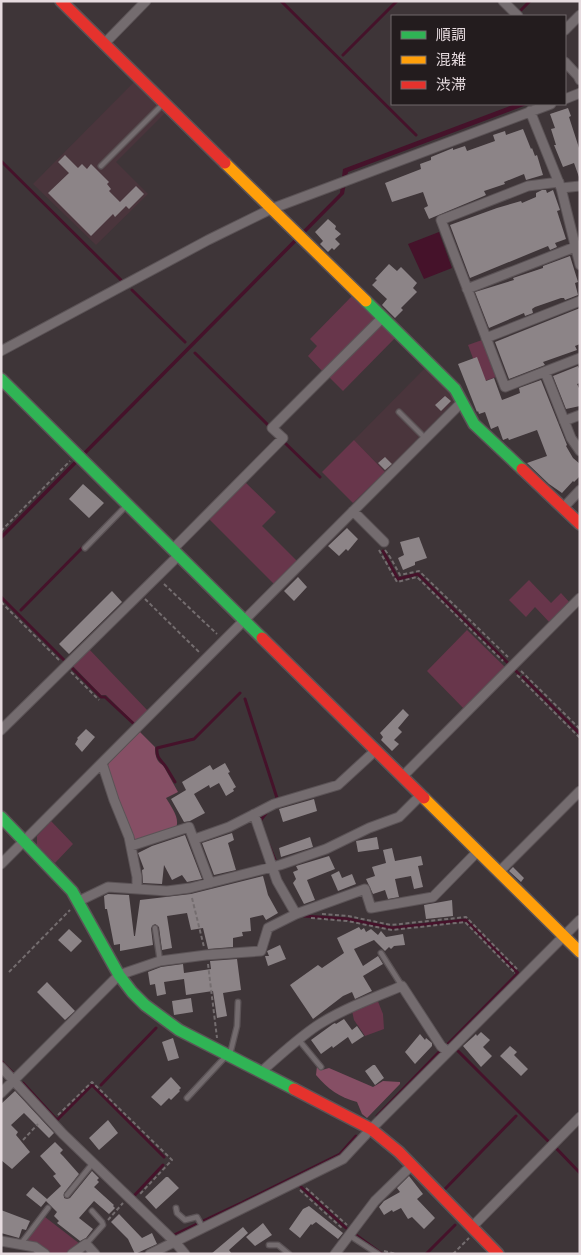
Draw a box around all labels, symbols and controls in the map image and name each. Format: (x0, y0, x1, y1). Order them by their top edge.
legend (391, 15, 566, 105)
text: 順調 (436, 26, 466, 43)
text: 混雑 (436, 51, 466, 68)
text: 渋滞 (436, 76, 466, 93)

